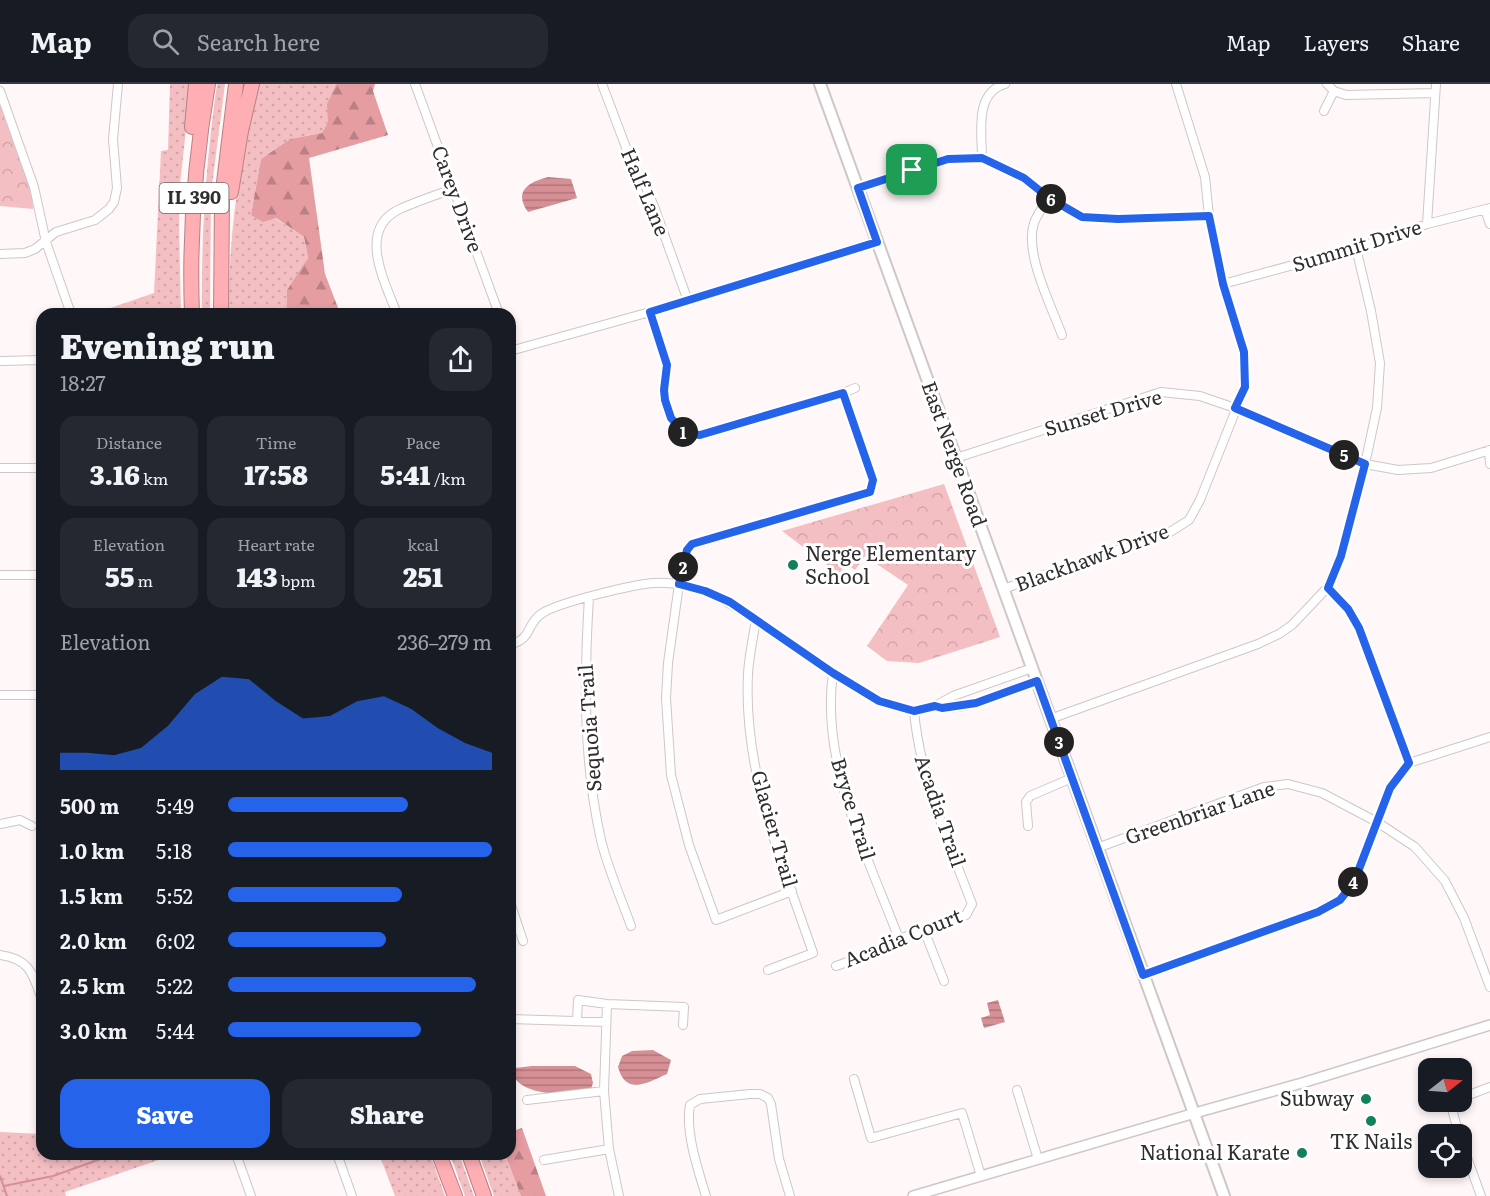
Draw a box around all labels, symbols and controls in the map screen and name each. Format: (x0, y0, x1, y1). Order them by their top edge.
search box (128, 14, 548, 68)
text: Map (30, 20, 92, 62)
icon: search (149, 25, 182, 58)
text: Search here (197, 25, 320, 58)
text: Map (1226, 26, 1271, 57)
text: Layers (1304, 26, 1369, 57)
text: Share (1402, 26, 1460, 57)
street label: Carey Drive (426, 141, 492, 256)
street label: Half Lane (615, 143, 679, 240)
pin (886, 144, 937, 195)
icon: arrive (895, 153, 928, 186)
road number: IL 390 (160, 183, 228, 213)
pin: 6 (1036, 184, 1066, 214)
text: 6 (1046, 187, 1056, 211)
street label: Summit Drive (1288, 210, 1425, 278)
text: Evening run (60, 320, 275, 369)
button: share (429, 328, 492, 391)
text: 18:27 (60, 367, 106, 397)
street label: East Nerge Road (916, 376, 996, 530)
street label: Sunset Drive (1040, 380, 1165, 442)
pin: 1 (668, 417, 698, 447)
text: 1 (680, 420, 686, 444)
text: Distance (96, 430, 162, 454)
text: Time (256, 430, 296, 454)
text: Pace (406, 430, 440, 454)
pin: 5 (1329, 440, 1359, 470)
text: 5 (1340, 443, 1348, 467)
text: 3.16 (90, 454, 140, 493)
text: 17:58 (244, 454, 308, 493)
text: 5:41 (380, 454, 430, 493)
text: km (140, 466, 168, 490)
text: /km (430, 466, 466, 490)
street label: Blackhawk Drive (1010, 514, 1172, 598)
text: Elevation (93, 532, 165, 556)
text: Heart rate (237, 532, 315, 556)
text: kcal (407, 532, 439, 556)
place label: Nerge Elementary School (805, 537, 977, 590)
pin: 2 (668, 552, 698, 582)
text: 2 (679, 555, 687, 579)
text: 55 (105, 556, 134, 595)
text: 143 (236, 556, 278, 595)
text: 251 (403, 556, 443, 595)
marker: Nerge Elementary School (786, 558, 800, 572)
text: m (134, 568, 153, 592)
text: bpm (278, 568, 316, 592)
text: Elevation (60, 626, 150, 656)
text: 236–279 m (397, 626, 492, 656)
street label: Sequoia Trail (569, 663, 607, 793)
pin: 3 (1044, 727, 1074, 757)
text: 3 (1055, 730, 1063, 754)
street label: Acadia Trail (909, 750, 975, 871)
street label: Bryce Trail (825, 753, 885, 864)
street label: Glacier Trail (745, 766, 807, 891)
street label: Greenbriar Lane (1121, 771, 1278, 851)
text: 500 m (60, 790, 119, 820)
text: 5:49 (156, 790, 194, 820)
text: 1.0 km (60, 835, 125, 865)
text: 5:18 (156, 835, 192, 865)
pin: 4 (1338, 867, 1368, 897)
text: 4 (1348, 870, 1358, 894)
text: 1.5 km (60, 880, 123, 910)
text: 5:52 (156, 880, 193, 910)
street label: Acadia Court (839, 899, 966, 973)
text: 2.0 km (60, 925, 127, 955)
text: 6:02 (156, 925, 195, 955)
text: 2.5 km (60, 970, 126, 1000)
text: 5:22 (156, 970, 193, 1000)
text: 3.0 km (60, 1015, 127, 1045)
text: 5:44 (156, 1015, 194, 1045)
north arrow (1418, 1058, 1472, 1112)
map controls (1418, 1058, 1472, 1178)
button: Save (60, 1079, 270, 1148)
button: Share (282, 1079, 492, 1148)
place label: Subway (1280, 1082, 1354, 1112)
marker: Subway (1359, 1092, 1373, 1106)
marker: TK Nails (1364, 1114, 1378, 1128)
button: locate (1418, 1124, 1472, 1178)
place label: TK Nails (1330, 1125, 1412, 1155)
place label: National Karate (1140, 1136, 1290, 1166)
marker: National Karate (1295, 1146, 1309, 1160)

